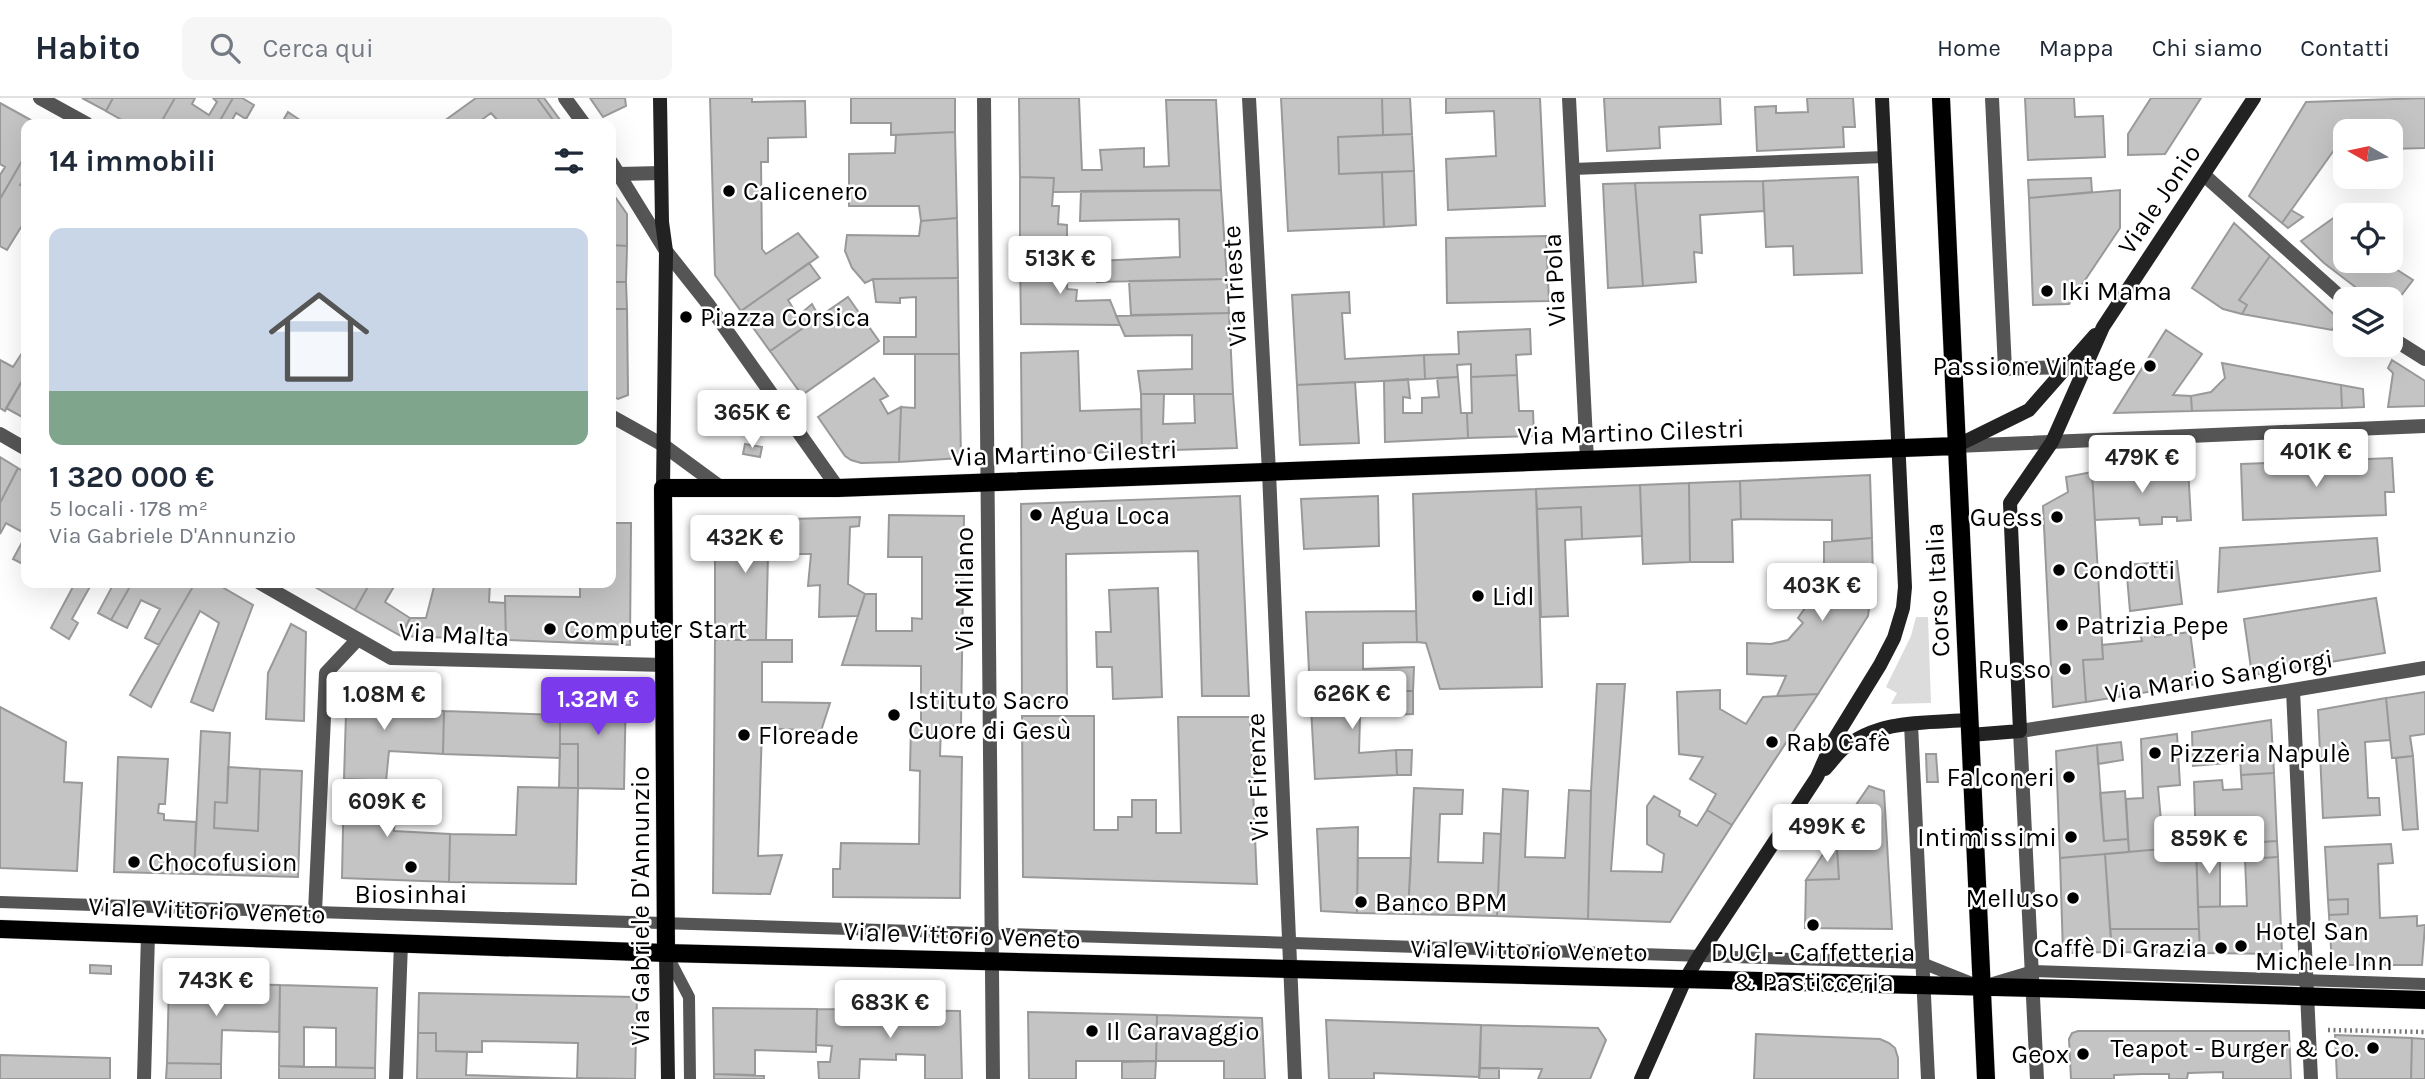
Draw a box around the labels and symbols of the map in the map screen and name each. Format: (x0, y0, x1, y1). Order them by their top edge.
north arrow (2333, 119, 2403, 189)
street label: Viale Jonio (2111, 138, 2207, 260)
place label: Calicenero (743, 176, 868, 207)
marker: Calicenero (721, 183, 737, 199)
street label: Via Trieste (1216, 225, 1253, 347)
street label: Via Pola (1537, 233, 1572, 327)
pin: 513K € (1003, 236, 1117, 296)
place label: Iki Mama (2061, 276, 2172, 307)
marker: Iki Mama (2039, 283, 2055, 299)
place label: Piazza Corsica (700, 302, 870, 333)
marker: Piazza Corsica (678, 309, 694, 325)
place label: Passione Vintage (1933, 351, 2136, 382)
marker: Passione Vintage (2142, 358, 2158, 374)
pin: 365K € (695, 390, 809, 450)
street label: Via Martino Cilestri (1517, 413, 1745, 452)
pin: 401K € (2259, 430, 2373, 489)
street label: Via Martino Cilestri (950, 434, 1178, 473)
pin: 479K € (2085, 436, 2199, 495)
place label: Agua Loca (1050, 500, 1170, 531)
place label: Guess (1970, 502, 2043, 533)
marker: Agua Loca (1028, 507, 1044, 523)
marker: Guess (2049, 509, 2065, 525)
pin: 432K € (688, 516, 802, 575)
street label: Corso Italia (1919, 522, 1956, 658)
street label: Via Milano (949, 527, 980, 651)
place label: Condotti (2073, 555, 2176, 586)
marker: Condotti (2051, 562, 2067, 578)
pin: 403K € (1765, 564, 1879, 623)
place label: Lidl (1492, 581, 1535, 612)
marker: Lidl (1470, 588, 1486, 604)
place label: Patrizia Pepe (2076, 610, 2229, 641)
place label: Computer Start (564, 614, 747, 645)
street label: Via Malta (398, 616, 510, 653)
marker: Patrizia Pepe (2054, 617, 2070, 633)
marker: Computer Start (542, 621, 558, 637)
street label: Via Mario Sangiorgi (2103, 643, 2335, 710)
place label: Russo (1978, 654, 2051, 685)
marker: Russo (2057, 661, 2073, 677)
pin: 1.08M € (319, 672, 449, 732)
pin: 626K € (1295, 672, 1409, 731)
pin: 1.32M € (533, 678, 663, 737)
place label: Istituto Sacro Cuore di Gesù (908, 685, 1072, 746)
marker: Istituto Sacro Cuore di Gesù (886, 707, 902, 723)
street label: Via Firenze (1240, 712, 1275, 842)
place label: Floreade (758, 720, 859, 751)
marker: Floreade (736, 727, 752, 743)
place label: Rab Cafè (1786, 727, 1890, 758)
marker: Rab Cafè (1764, 734, 1780, 750)
place label: Pizzeria Napulè (2169, 738, 2350, 769)
marker: Pizzeria Napulè (2147, 745, 2163, 761)
place label: Falconeri (1947, 762, 2055, 793)
street label: Via Gabriele D'Annunzio (625, 766, 656, 1046)
marker: Falconeri (2061, 769, 2077, 785)
pin: 609K € (330, 780, 444, 839)
pin: 499K € (1770, 804, 1884, 864)
pin: 859K € (2152, 816, 2266, 876)
place label: Intimissimi (1917, 822, 2057, 853)
marker: Intimissimi (2063, 829, 2079, 845)
place label: Chocofusion (148, 847, 297, 878)
marker: Chocofusion (126, 854, 142, 870)
marker: Biosinhai (403, 859, 419, 875)
place label: Biosinhai (355, 879, 467, 910)
place label: Melluso (1965, 883, 2059, 914)
place label: Banco BPM (1375, 887, 1508, 918)
marker: Melluso (2065, 890, 2081, 906)
street label: Viale Vittorio Veneto (88, 891, 326, 930)
marker: Banco BPM (1353, 894, 1369, 910)
street label: Viale Vittorio Veneto (843, 916, 1081, 955)
place label: Hotel San Michele Inn (2255, 916, 2393, 977)
marker: DUCI - Caffetteria & Pasticceria (1805, 917, 1821, 933)
street label: Viale Vittorio Veneto (1410, 933, 1648, 968)
place label: Caffè Di Grazia (2033, 933, 2207, 964)
place label: DUCI - Caffetteria & Pasticceria (1711, 937, 1915, 998)
marker: Hotel San Michele Inn (2233, 938, 2249, 954)
marker: Caffè Di Grazia (2213, 940, 2229, 956)
pin: 743K € (159, 958, 273, 1018)
pin: 683K € (833, 981, 947, 1040)
place label: Il Caravaggio (1106, 1016, 1259, 1047)
marker: Il Caravaggio (1084, 1023, 1100, 1039)
place label: Teapot - Burger & Co. (2110, 1033, 2359, 1064)
place label: Geox (2011, 1039, 2069, 1070)
marker: Teapot - Burger & Co. (2365, 1040, 2381, 1056)
marker: Geox (2075, 1046, 2091, 1062)

